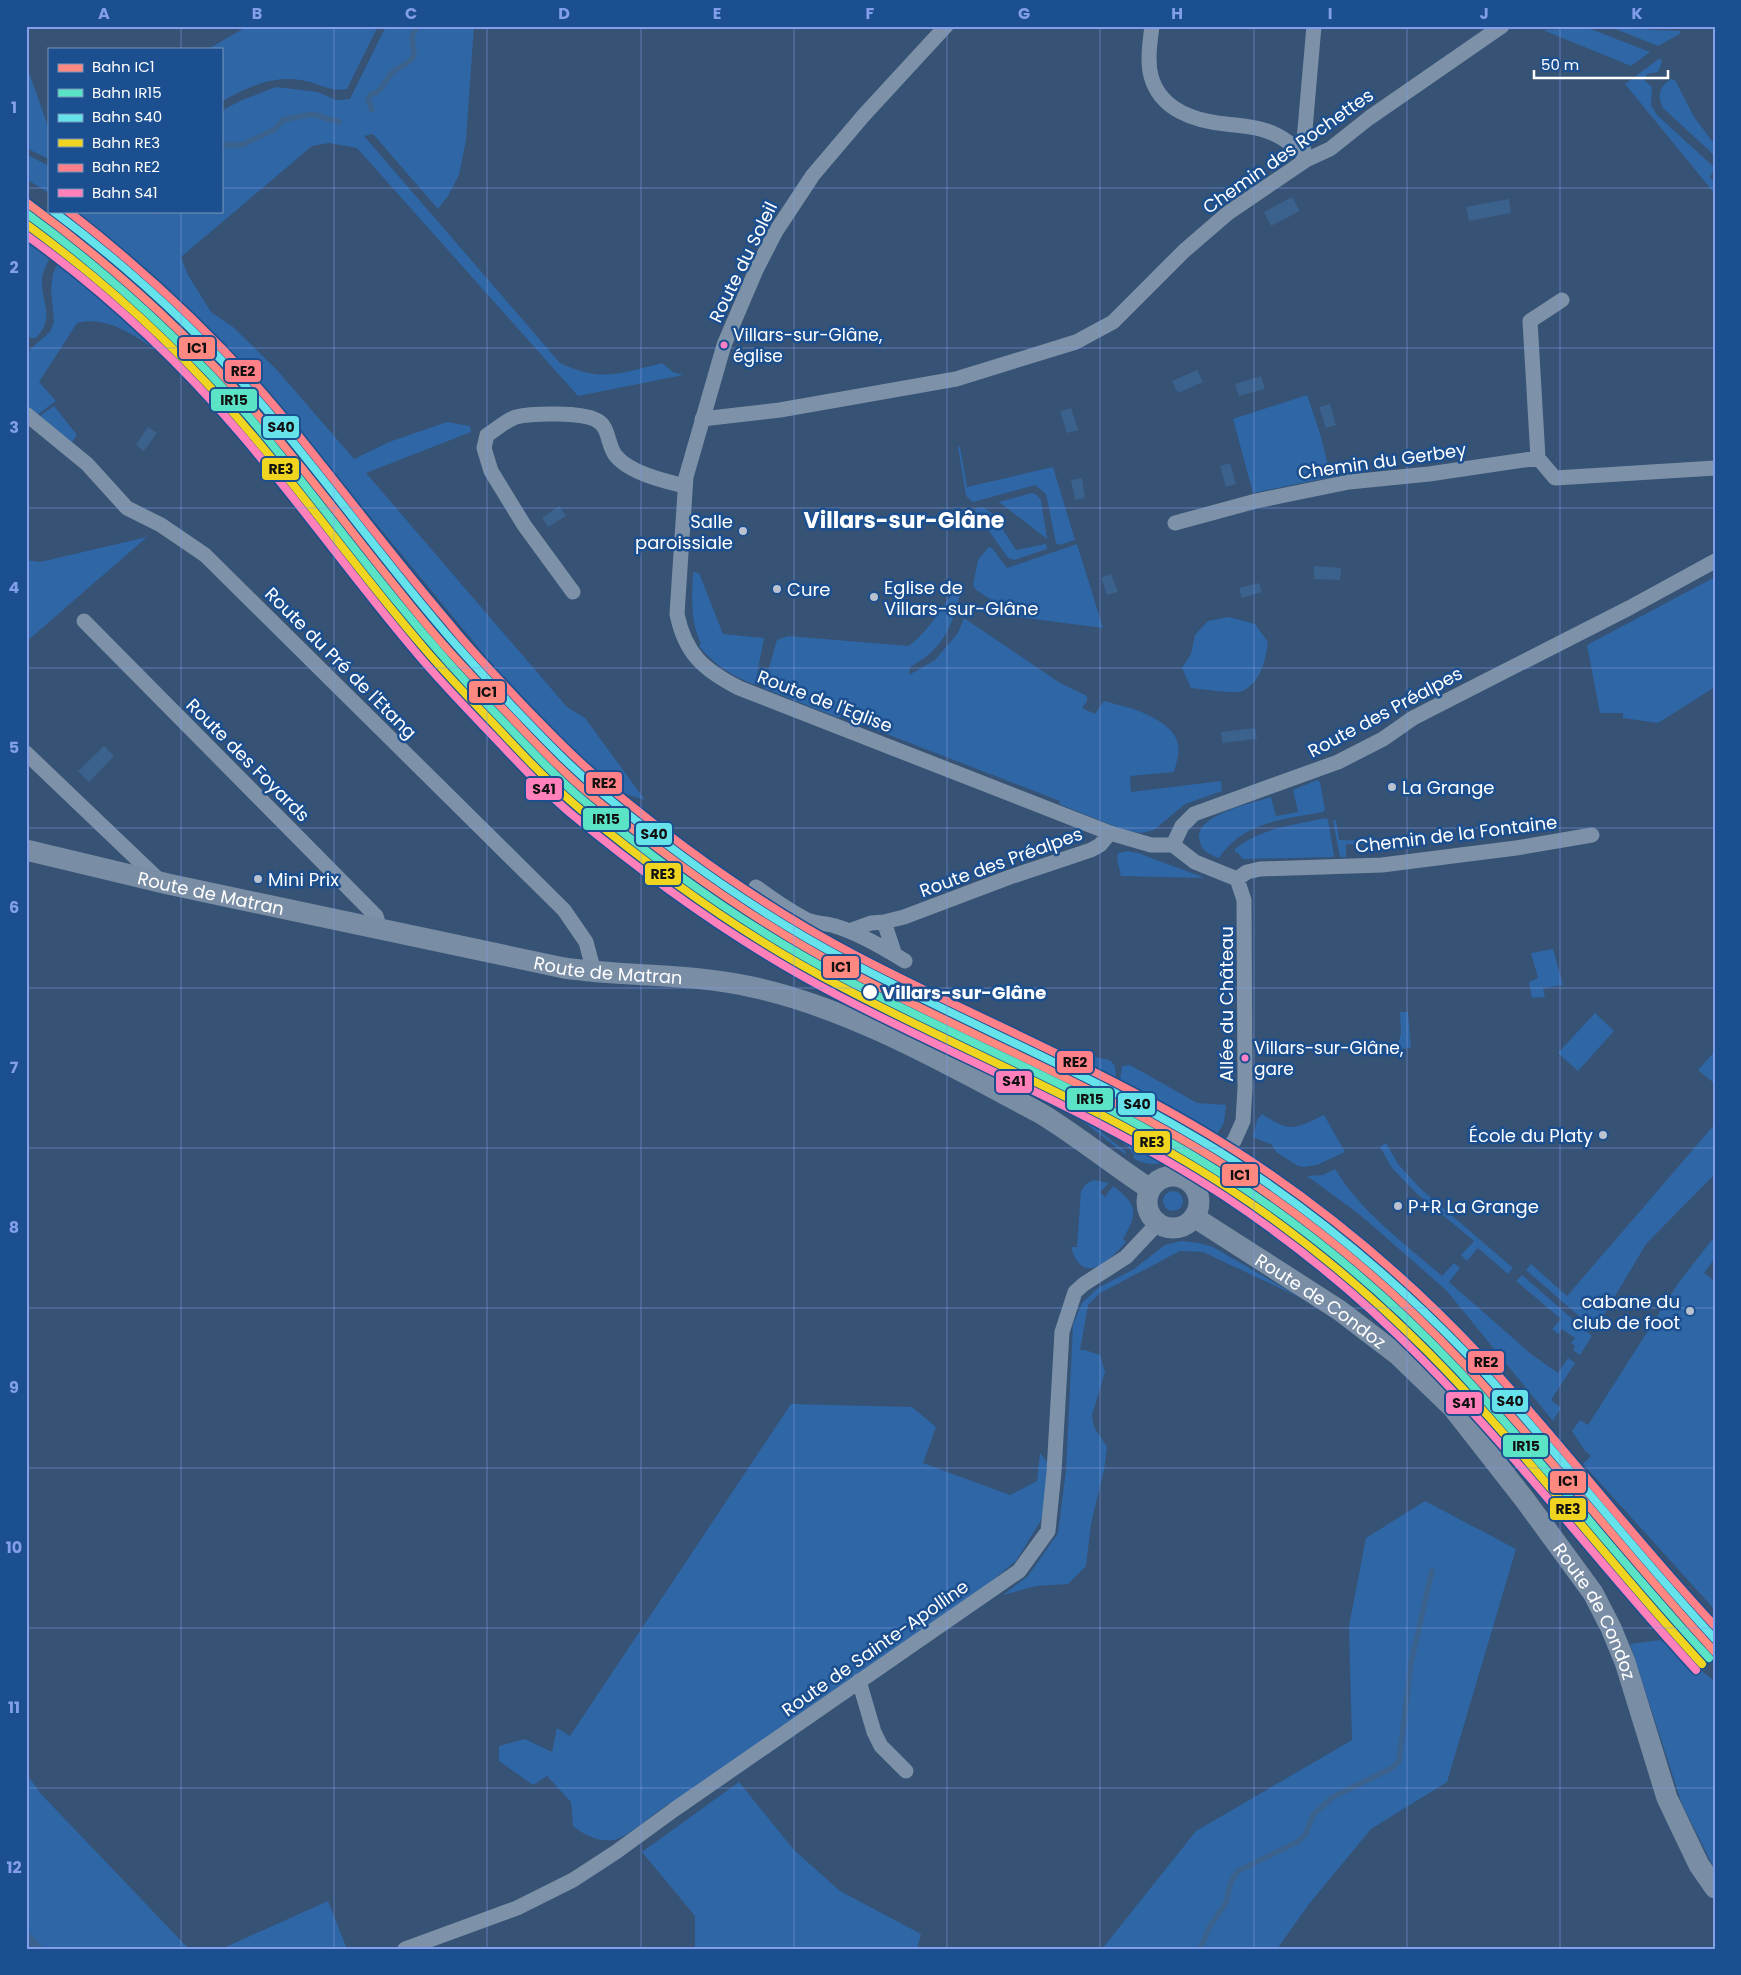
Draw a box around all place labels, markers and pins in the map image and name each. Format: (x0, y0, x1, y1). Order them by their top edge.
place label: Villars-sur-Glâne, église (733, 323, 882, 368)
marker: Villars-sur-Glâne, église (719, 340, 729, 350)
place label: Salle paroissiale (635, 509, 733, 555)
marker: Salle paroissiale (737, 525, 749, 537)
place label: Eglise de Villars-sur-Glâne (884, 575, 1038, 621)
place label: Cure (787, 577, 830, 602)
marker: Cure (771, 583, 783, 595)
marker: Eglise de Villars-sur-Glâne (868, 591, 880, 603)
place label: La Grange (1402, 775, 1494, 800)
marker: La Grange (1386, 781, 1398, 793)
place label: Mini Prix (268, 867, 339, 892)
marker: Mini Prix (252, 873, 264, 885)
place label: Villars-sur-Glâne (882, 980, 1046, 1005)
marker: Villars-sur-Glâne (861, 983, 879, 1001)
place label: Villars-sur-Glâne, gare (1254, 1036, 1403, 1081)
marker: Villars-sur-Glâne, gare (1240, 1053, 1250, 1063)
place label: École du Platy (1469, 1123, 1593, 1148)
marker: École du Platy (1597, 1129, 1609, 1141)
place label: P+R La Grange (1408, 1194, 1539, 1219)
marker: P+R La Grange (1392, 1200, 1404, 1212)
place label: cabane du club de foot (1573, 1289, 1680, 1335)
marker: cabane du club de foot (1684, 1305, 1696, 1317)

